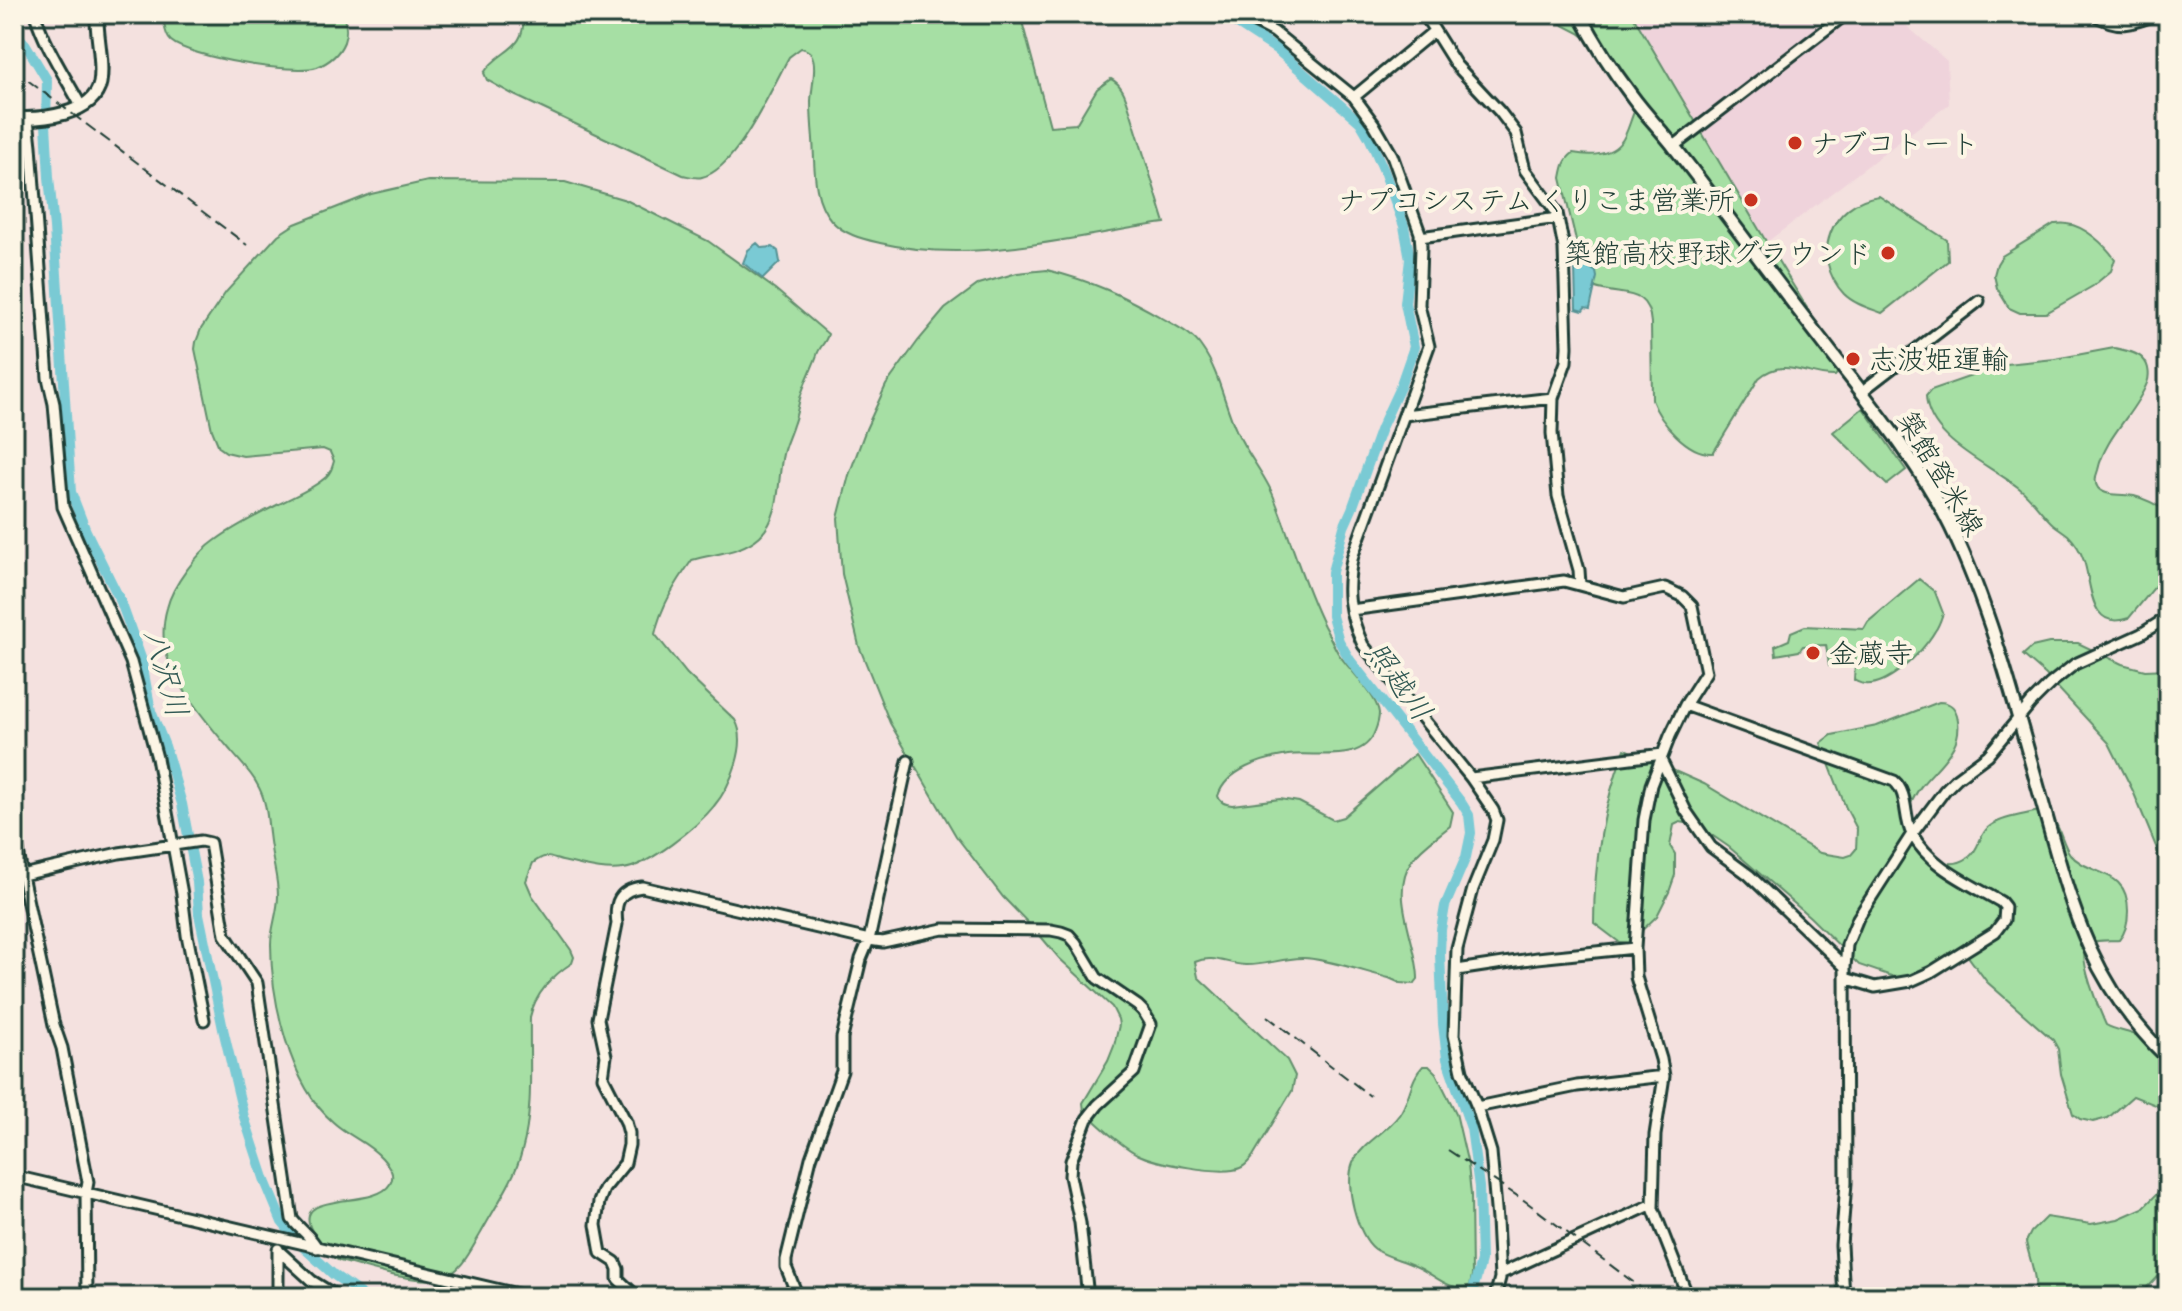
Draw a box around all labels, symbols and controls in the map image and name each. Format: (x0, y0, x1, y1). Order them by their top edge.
place label: ナブコトート (1811, 127, 1979, 162)
marker: ナブコトート (1786, 134, 1804, 152)
place label: ナプコシステム くりこま営業所 (1337, 184, 1735, 219)
marker: ナプコシステム くりこま営業所 (1742, 191, 1760, 209)
place label: 築館高校野球グラウンド (1564, 237, 1872, 272)
marker: 築館高校野球グラウンド (1879, 244, 1897, 262)
place label: 志波姫運輸 (1869, 343, 2009, 378)
marker: 志波姫運輸 (1844, 350, 1862, 368)
street label: 築館登米線 (1889, 405, 1991, 543)
water label: 八沢川 (135, 625, 196, 721)
water label: 照越川 (1357, 634, 1440, 729)
place label: 金蔵寺 (1829, 637, 1913, 672)
marker: 金蔵寺 (1804, 644, 1822, 662)

